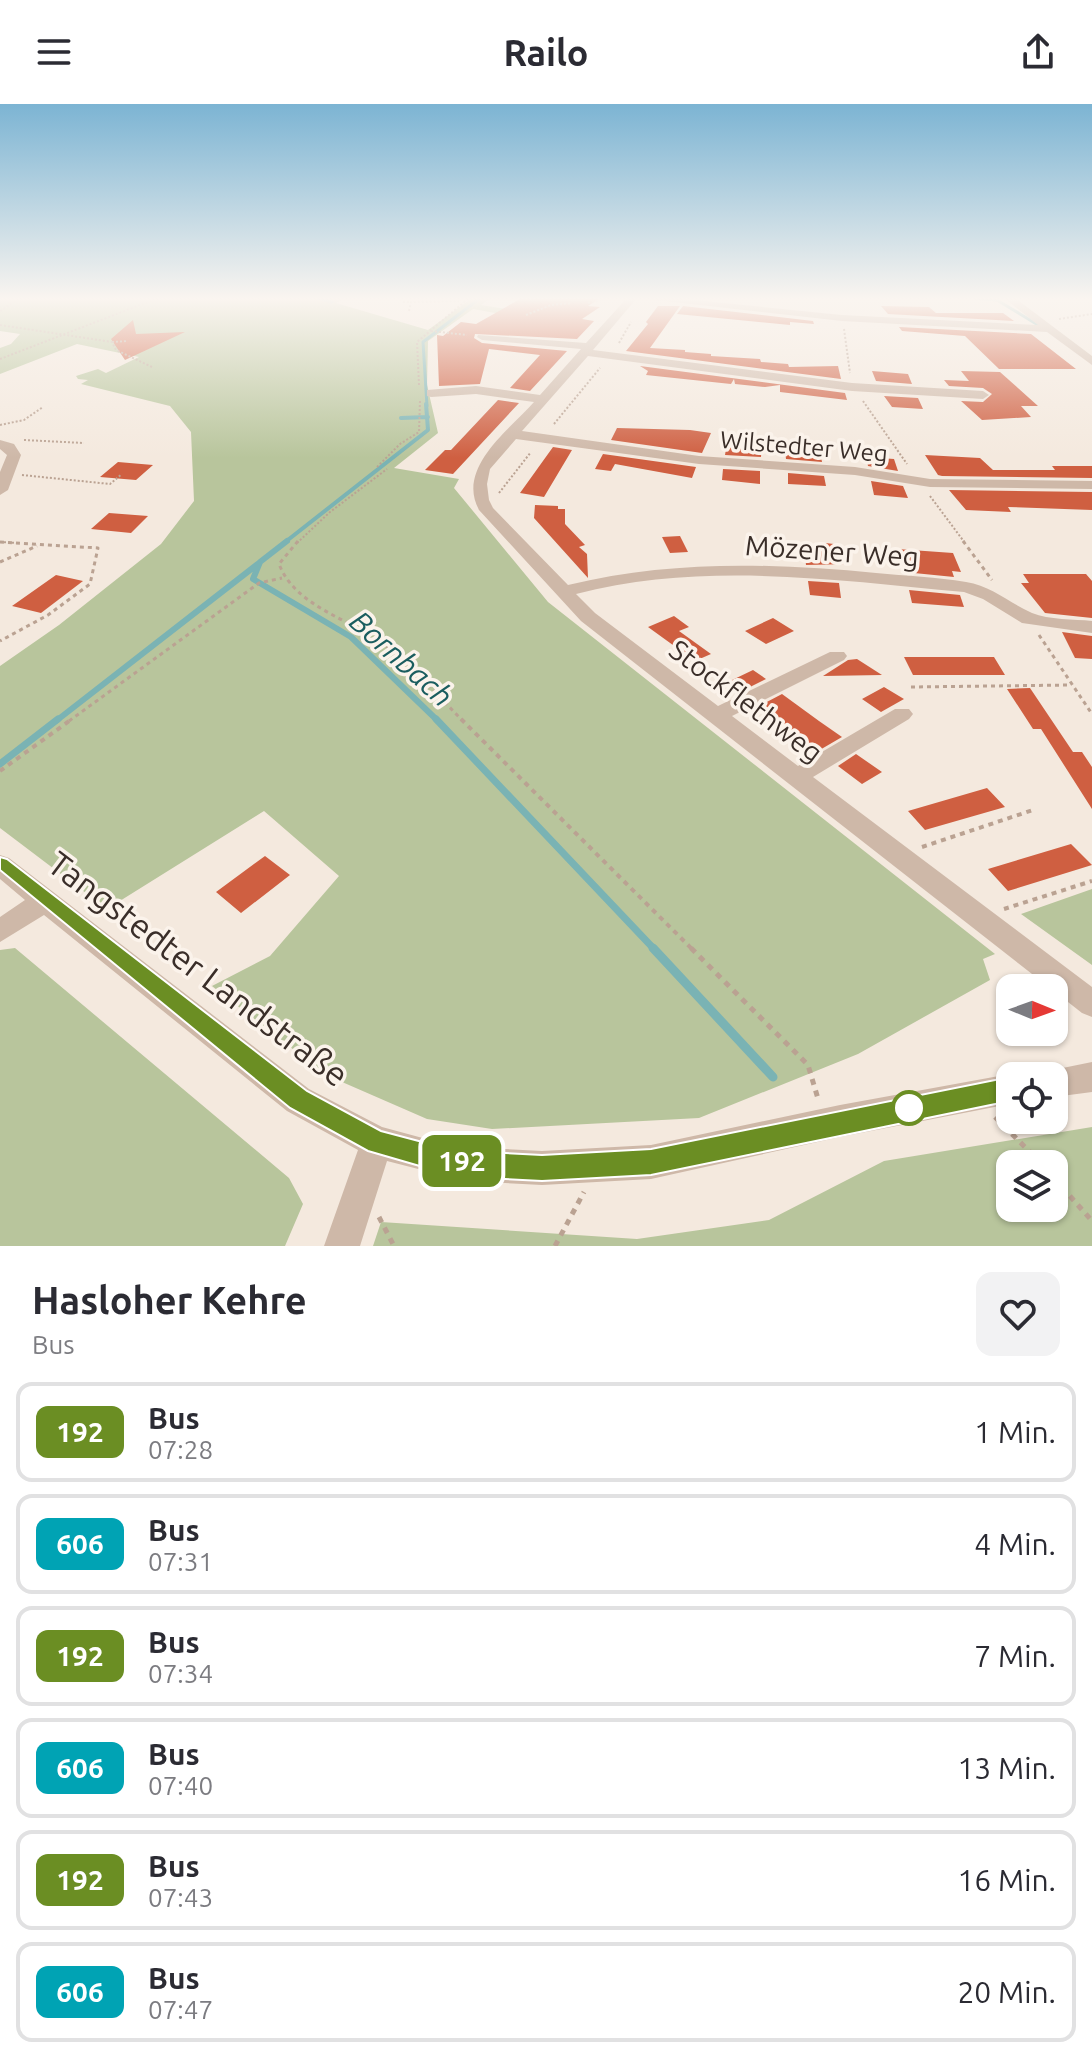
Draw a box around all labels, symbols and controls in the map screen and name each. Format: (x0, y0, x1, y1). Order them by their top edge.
icon: menu (32, 30, 76, 74)
icon: share (1016, 30, 1060, 74)
text: Railo (503, 32, 589, 73)
street label: Wilstedter Weg (719, 426, 889, 467)
street label: Mözener Weg (744, 529, 920, 572)
water label: Bornbach (343, 603, 460, 713)
street label: Stockflethweg (664, 633, 829, 768)
street label: Tangstedter Landstraße (41, 843, 356, 1093)
north arrow (996, 974, 1068, 1046)
map controls (996, 974, 1068, 1222)
button: locate (996, 1062, 1068, 1134)
unlabelled marker (892, 1091, 926, 1125)
line badge: 192 (416, 1135, 508, 1187)
text: 192 (438, 1145, 486, 1176)
button: layers (996, 1150, 1068, 1222)
button: heart (976, 1272, 1060, 1356)
text: Hasloher Kehre (32, 1279, 307, 1321)
text: Bus (32, 1330, 75, 1359)
text: Bus (148, 1401, 200, 1435)
text: 1 Min. (974, 1415, 1056, 1449)
text: 192 (56, 1416, 104, 1447)
text: 07:28 (148, 1435, 213, 1464)
text: Bus (148, 1513, 200, 1547)
text: 4 Min. (974, 1527, 1056, 1561)
text: 606 (56, 1528, 104, 1559)
text: 07:31 (148, 1547, 213, 1576)
text: Bus (148, 1625, 200, 1659)
text: 7 Min. (974, 1639, 1056, 1673)
text: 192 (56, 1640, 104, 1671)
text: 07:34 (148, 1659, 213, 1688)
text: Bus (148, 1737, 200, 1771)
text: 13 Min. (957, 1751, 1056, 1785)
text: 606 (56, 1752, 104, 1783)
text: 07:40 (148, 1771, 213, 1800)
text: Bus (148, 1849, 200, 1883)
text: 16 Min. (957, 1863, 1056, 1897)
text: 192 (56, 1864, 104, 1895)
text: 07:43 (148, 1883, 213, 1912)
text: Bus (148, 1961, 200, 1995)
text: 20 Min. (957, 1975, 1056, 2009)
text: 606 (56, 1976, 104, 2007)
text: 07:47 (148, 1995, 213, 2024)

